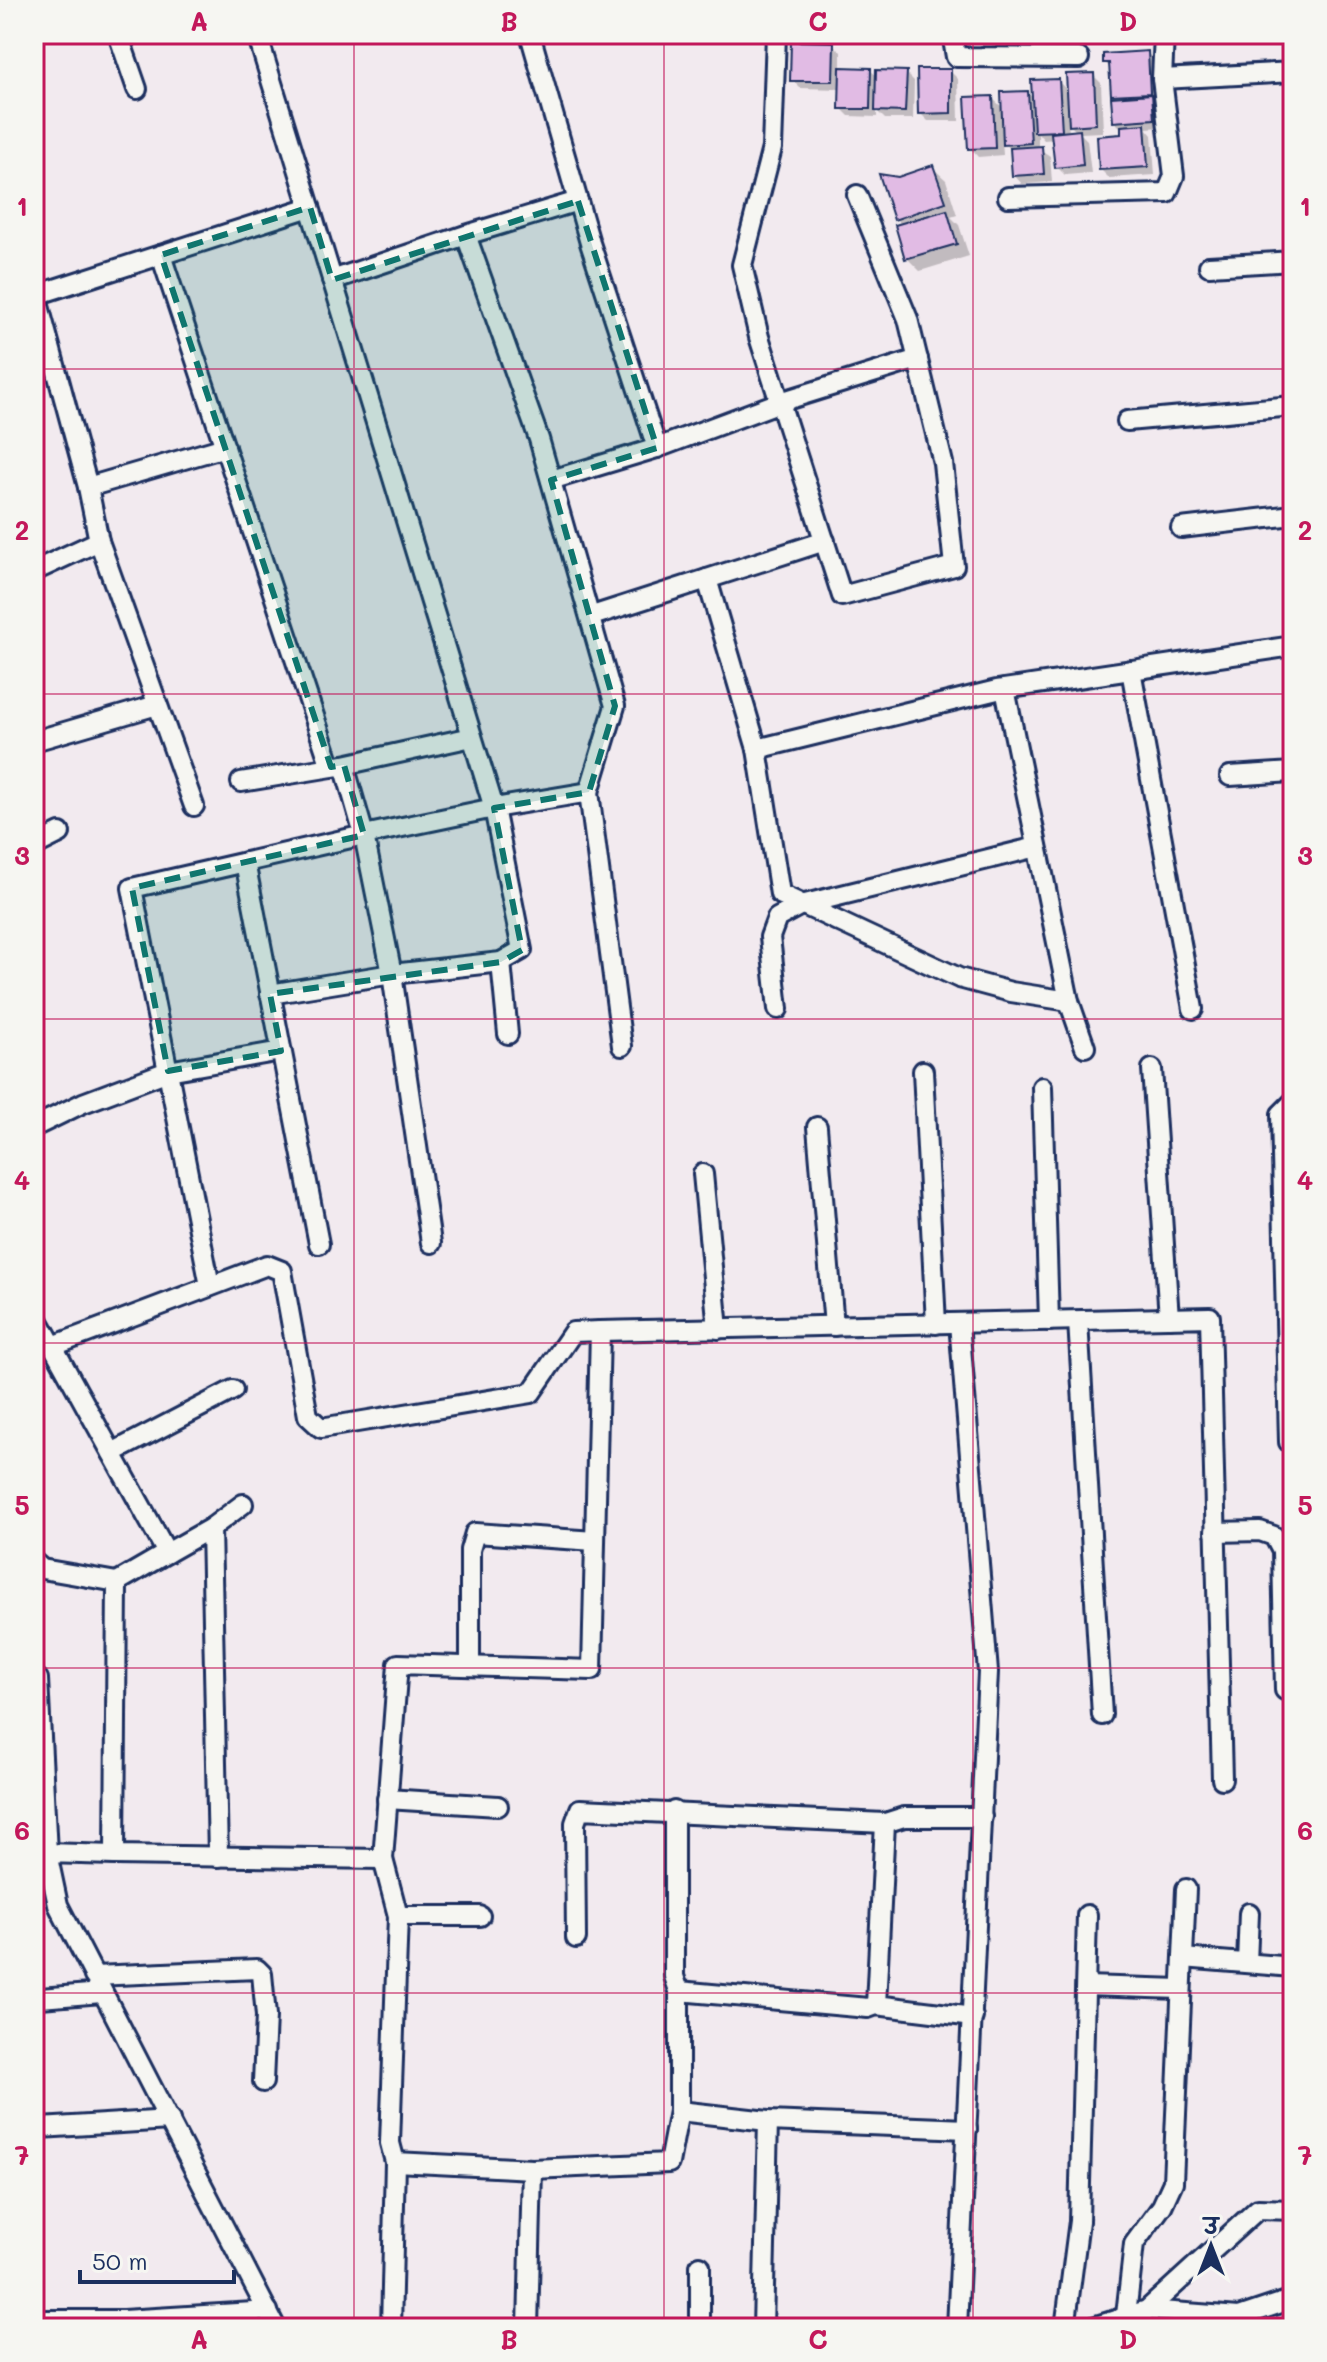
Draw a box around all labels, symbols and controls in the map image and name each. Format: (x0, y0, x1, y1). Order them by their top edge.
text: A (190, 4, 208, 38)
text: B (500, 4, 518, 38)
text: C (808, 4, 828, 38)
text: D (1119, 4, 1137, 38)
text: 1 (16, 189, 28, 223)
text: 1 (1299, 189, 1311, 223)
text: 2 (15, 513, 29, 547)
text: 2 (1298, 513, 1312, 547)
text: 3 (14, 838, 30, 872)
text: 3 (1297, 838, 1313, 872)
text: 4 (14, 1163, 30, 1197)
text: 4 (1297, 1163, 1313, 1197)
text: 5 (14, 1488, 30, 1522)
text: 5 (1297, 1488, 1313, 1522)
text: 6 (14, 1813, 30, 1847)
text: 6 (1297, 1813, 1313, 1847)
text: 7 (15, 2138, 29, 2172)
text: 7 (1298, 2138, 1312, 2172)
north arrow (1171, 2206, 1251, 2286)
text: उ (1202, 2211, 1221, 2240)
scale bar (80, 2234, 234, 2284)
text: 50 m (92, 2245, 148, 2276)
text: A (190, 2322, 208, 2356)
text: B (500, 2322, 518, 2356)
text: C (808, 2322, 828, 2356)
text: D (1119, 2322, 1137, 2356)

